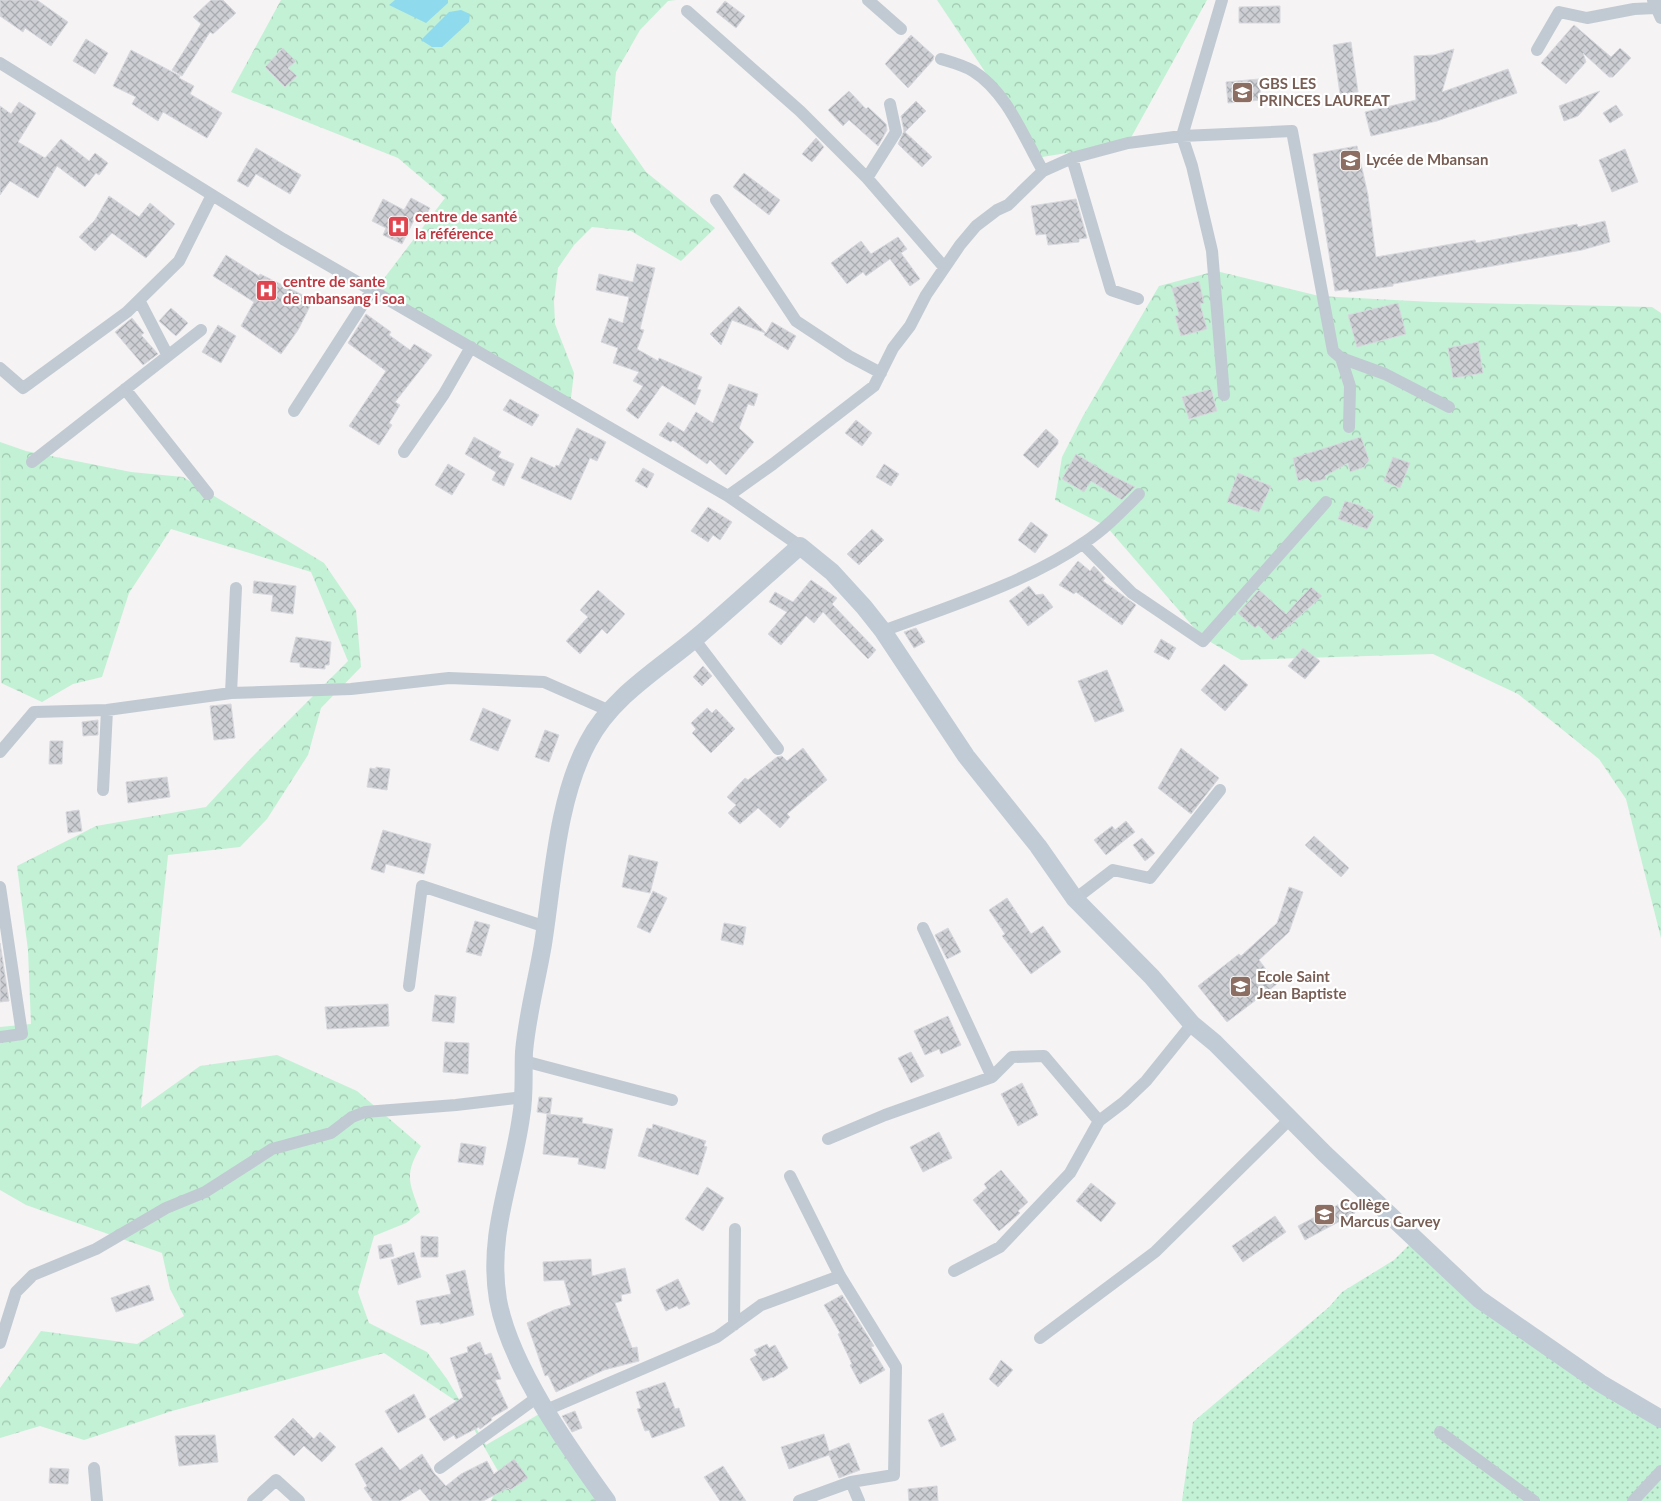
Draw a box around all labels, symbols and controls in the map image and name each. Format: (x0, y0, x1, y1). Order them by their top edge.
place label: GBS LES PRINCES LAUREAT (1259, 74, 1390, 109)
school or university icon: GBS LES PRINCES LAUREAT (1231, 81, 1255, 105)
school or university icon: Lycée de Mbansan (1338, 148, 1362, 172)
place label: Lycée de Mbansan (1366, 150, 1488, 168)
place label: centre de santé la référence (415, 207, 517, 242)
hospital icon: centre de santé la référence (387, 214, 411, 238)
place label: centre de sante de mbansang i soa (283, 272, 405, 307)
hospital icon: centre de sante de mbansang i soa (255, 279, 279, 303)
place label: Ecole Saint Jean Baptiste (1257, 967, 1346, 1002)
school or university icon: Ecole Saint Jean Baptiste (1229, 974, 1253, 998)
place label: Collège Marcus Garvey (1340, 1195, 1440, 1230)
school or university icon: Collège Marcus Garvey (1312, 1202, 1336, 1226)

